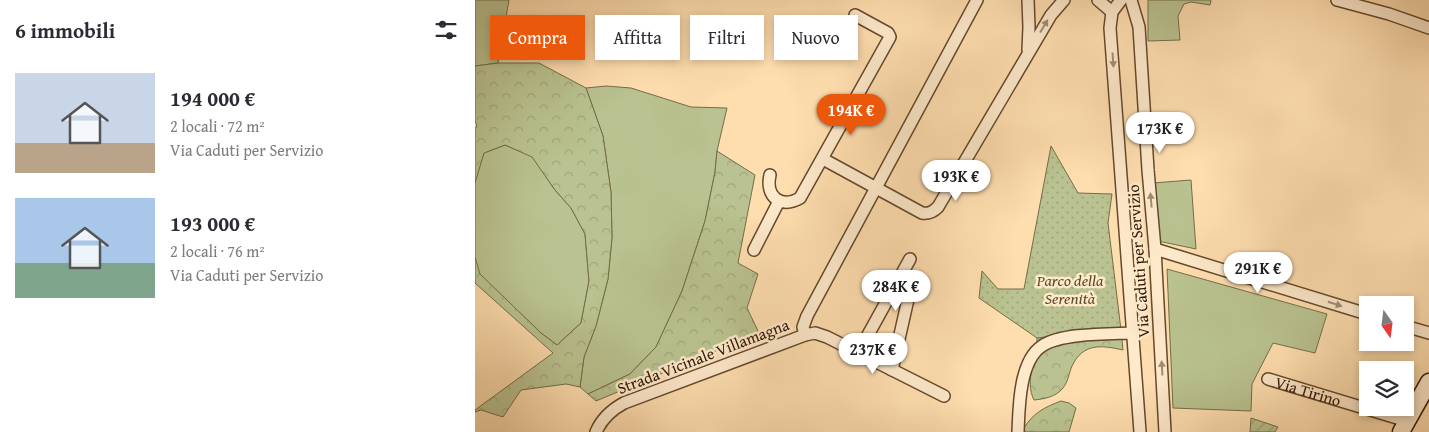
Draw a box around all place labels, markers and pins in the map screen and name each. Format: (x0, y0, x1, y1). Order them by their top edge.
pin: 194K € (810, 94, 892, 136)
pin: 173K € (1119, 112, 1201, 154)
pin: 193K € (915, 160, 997, 202)
pin: 291K € (1217, 252, 1299, 294)
pin: 284K € (855, 270, 937, 312)
pin: 237K € (832, 332, 914, 375)

